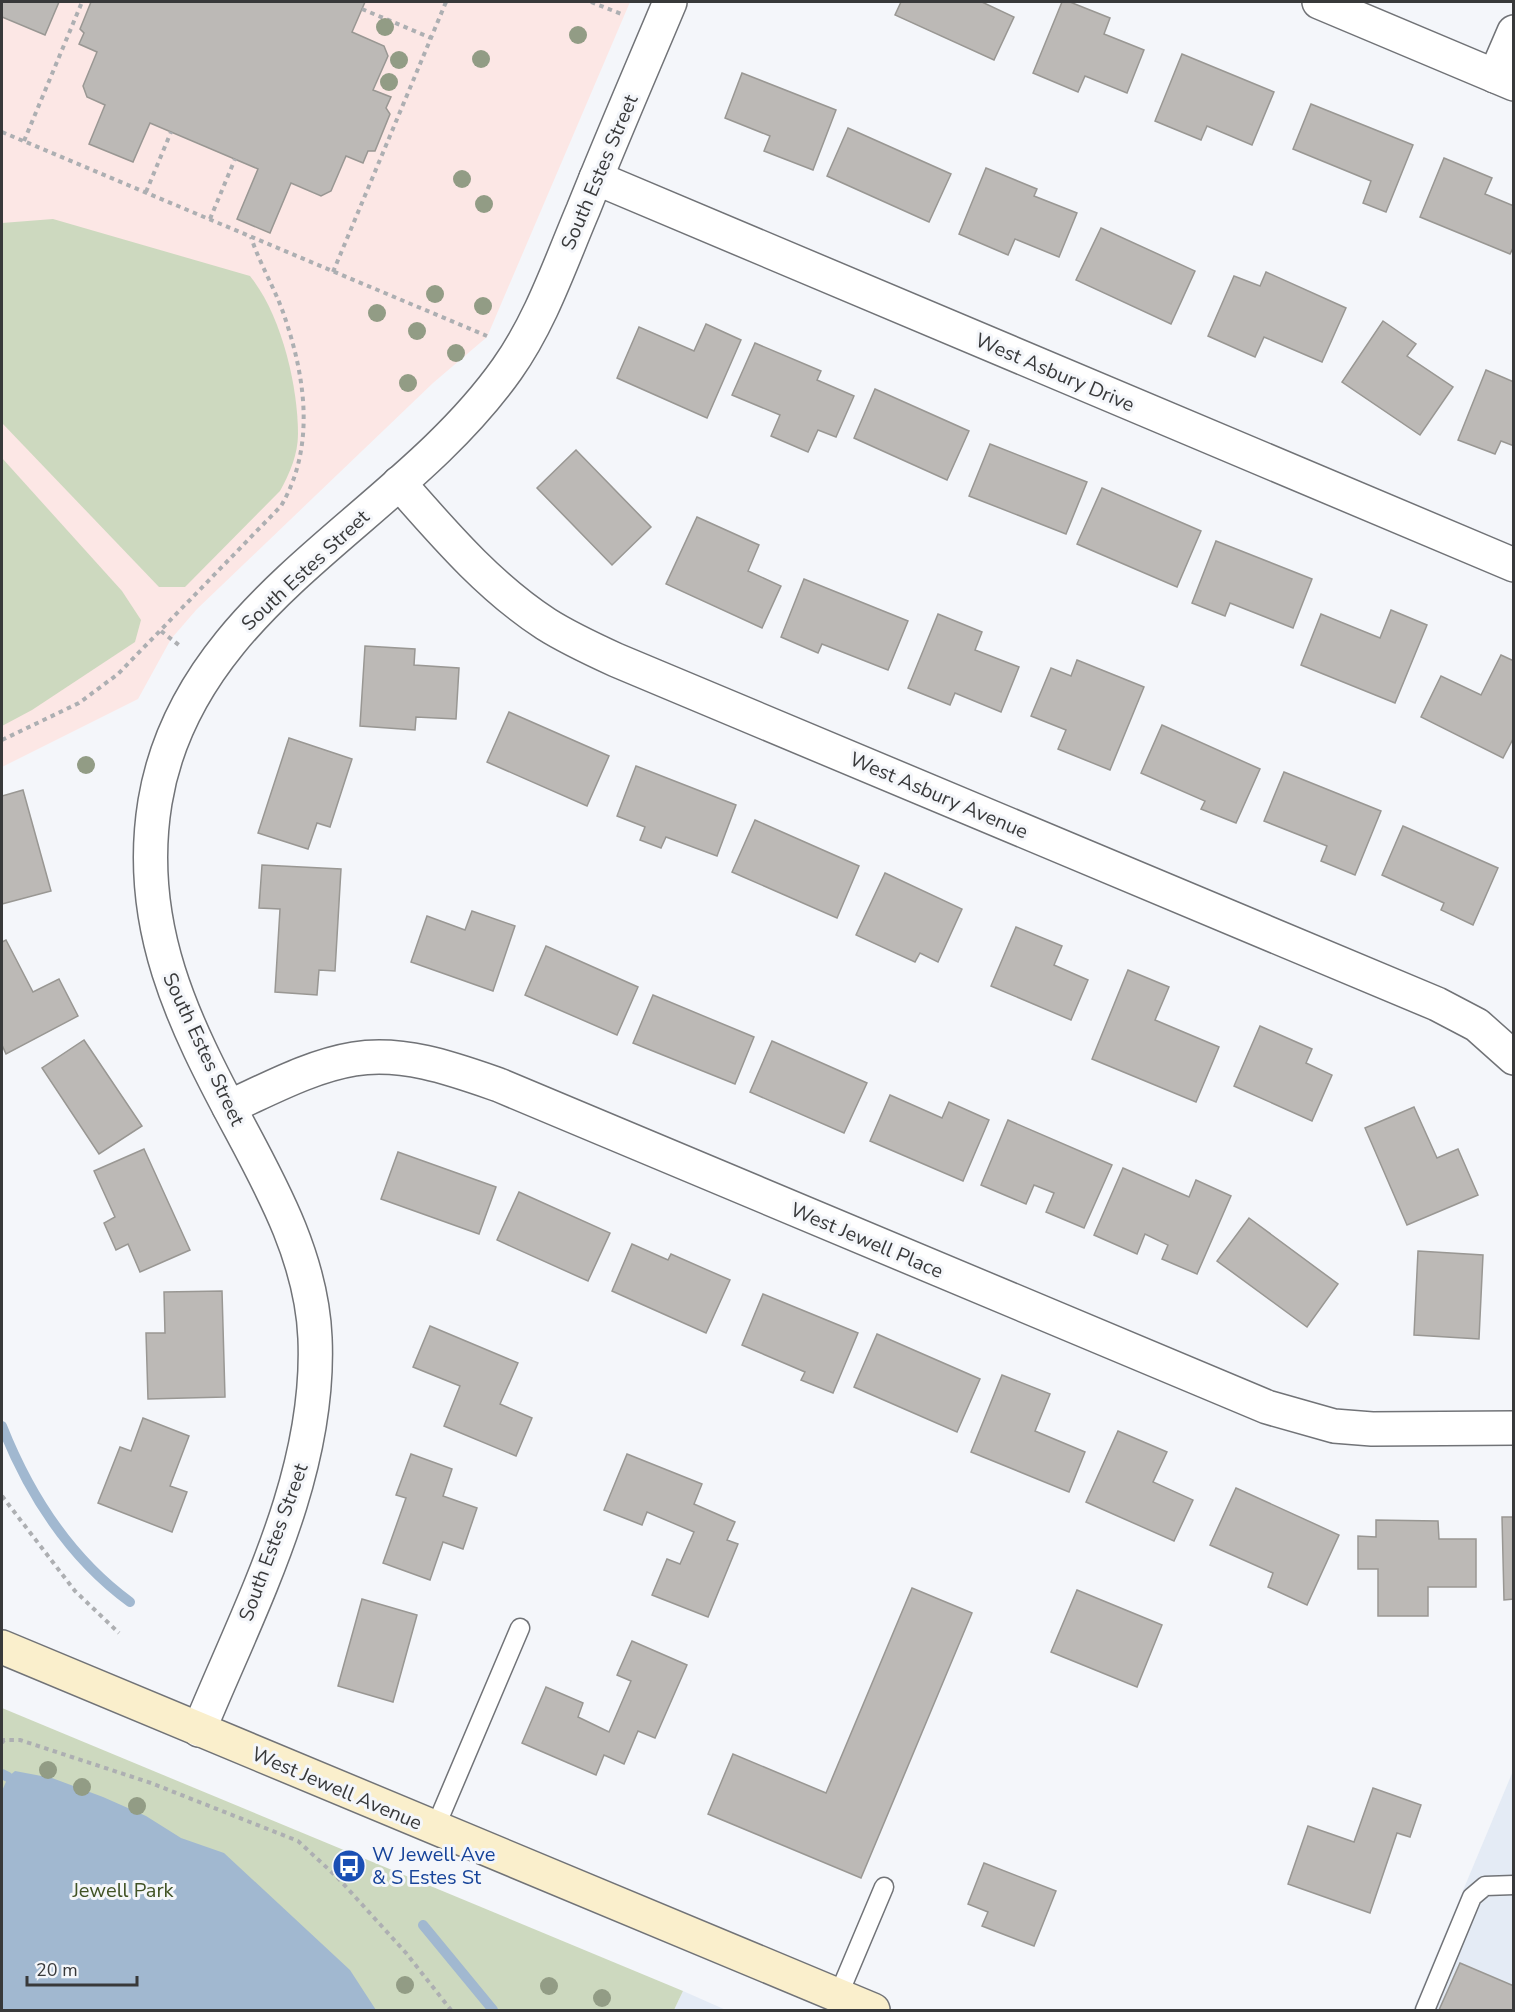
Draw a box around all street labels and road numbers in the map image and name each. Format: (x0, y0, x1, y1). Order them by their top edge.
street label: South Estes Street (555, 90, 645, 254)
street label: West Asbury Drive (971, 327, 1139, 418)
street label: South Estes Street (235, 503, 376, 637)
street label: West Asbury Avenue (845, 746, 1032, 845)
street label: South Estes Street (156, 968, 251, 1131)
street label: West Jewell Place (786, 1196, 947, 1285)
street label: South Estes Street (232, 1459, 315, 1625)
street label: West Jewell Avenue (248, 1740, 426, 1837)

